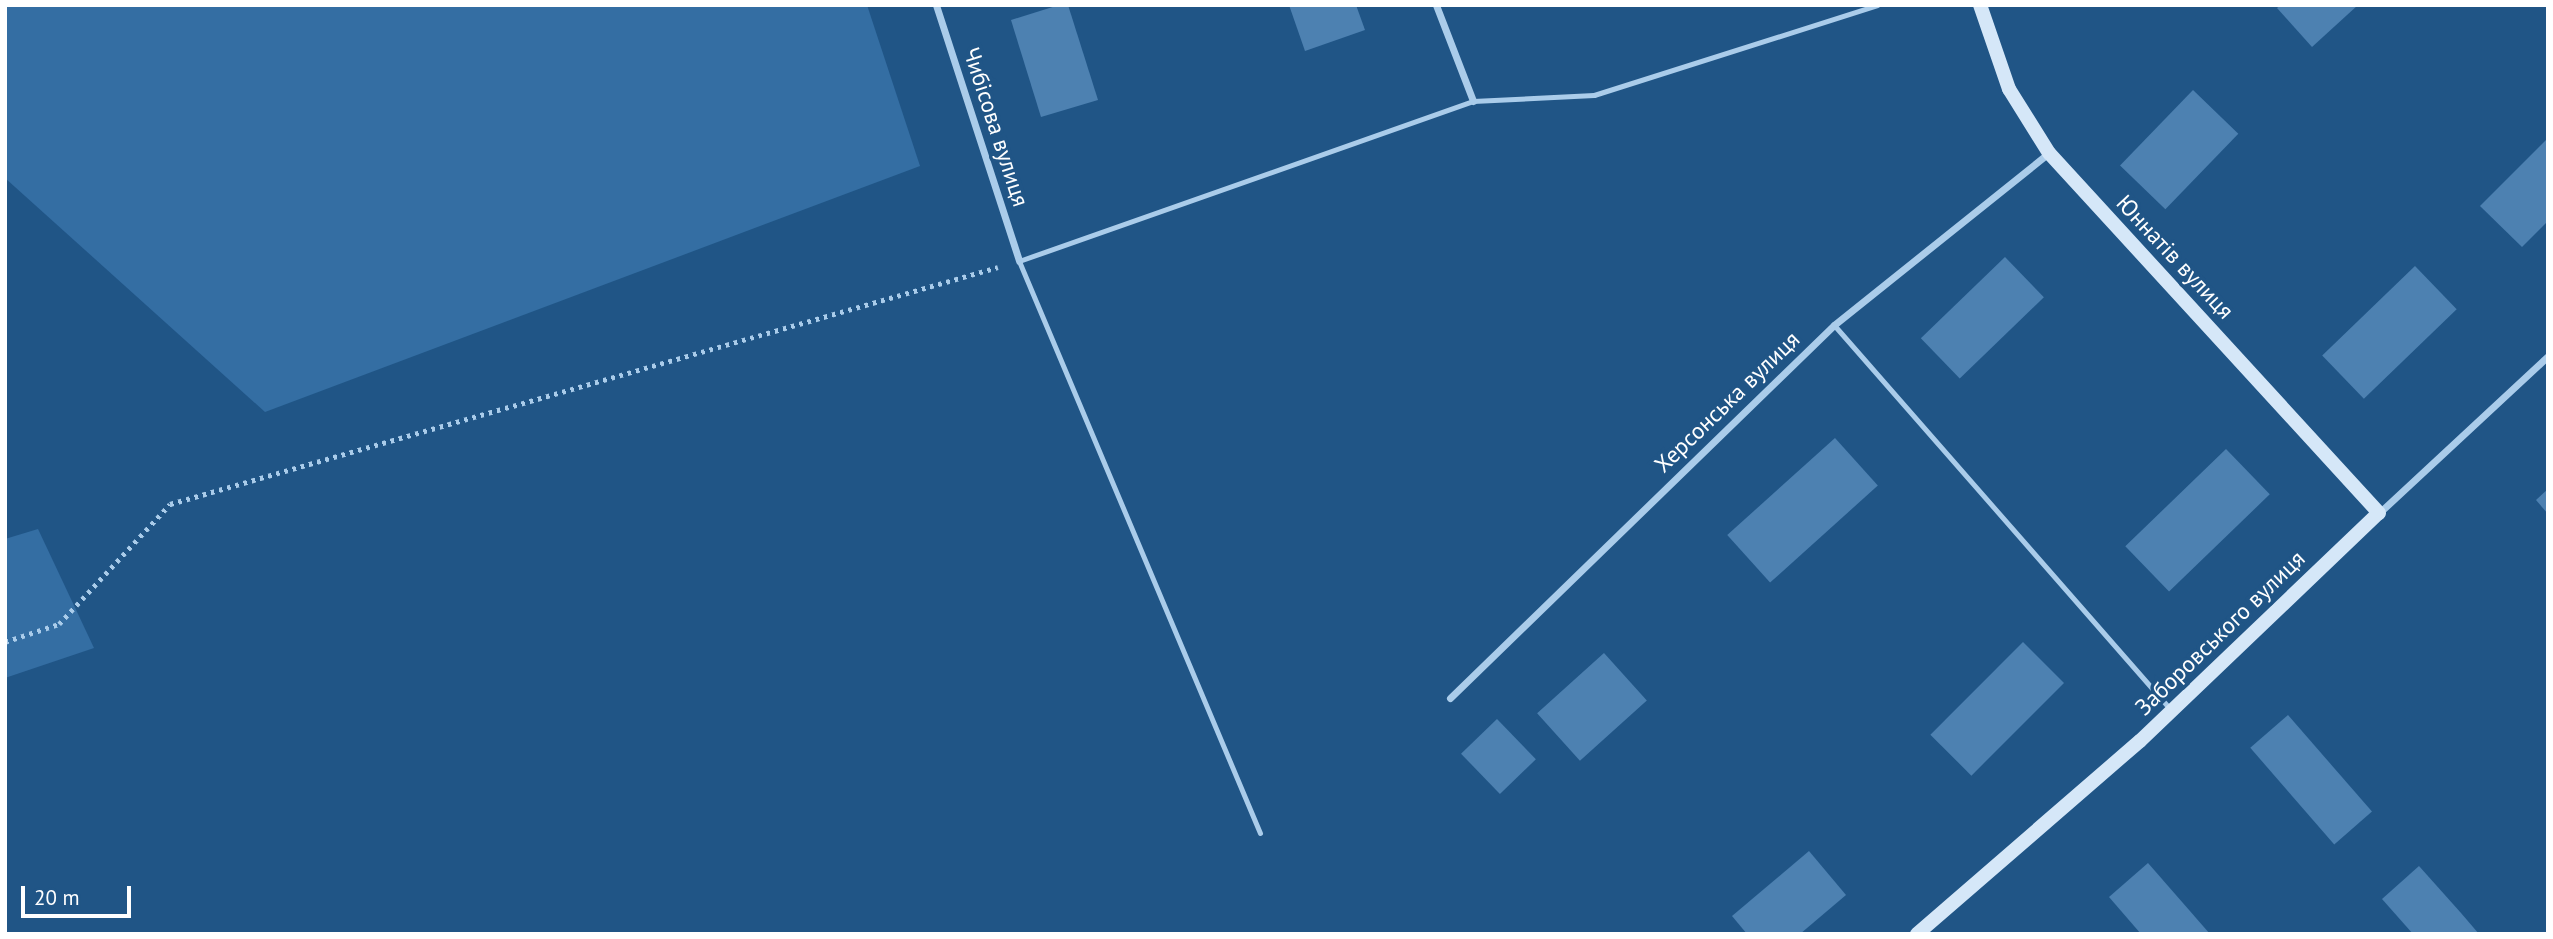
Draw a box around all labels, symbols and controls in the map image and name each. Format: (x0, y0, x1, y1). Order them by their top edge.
street label: Чибісова вулиця (957, 44, 1035, 210)
street label: Юннатів вулиця (2111, 189, 2239, 325)
street label: Херсонська вулиця (1649, 326, 1805, 478)
street label: Заборовського вулиця (2129, 545, 2311, 721)
scale bar (24, 872, 135, 916)
text: 20 m (34, 884, 80, 911)

